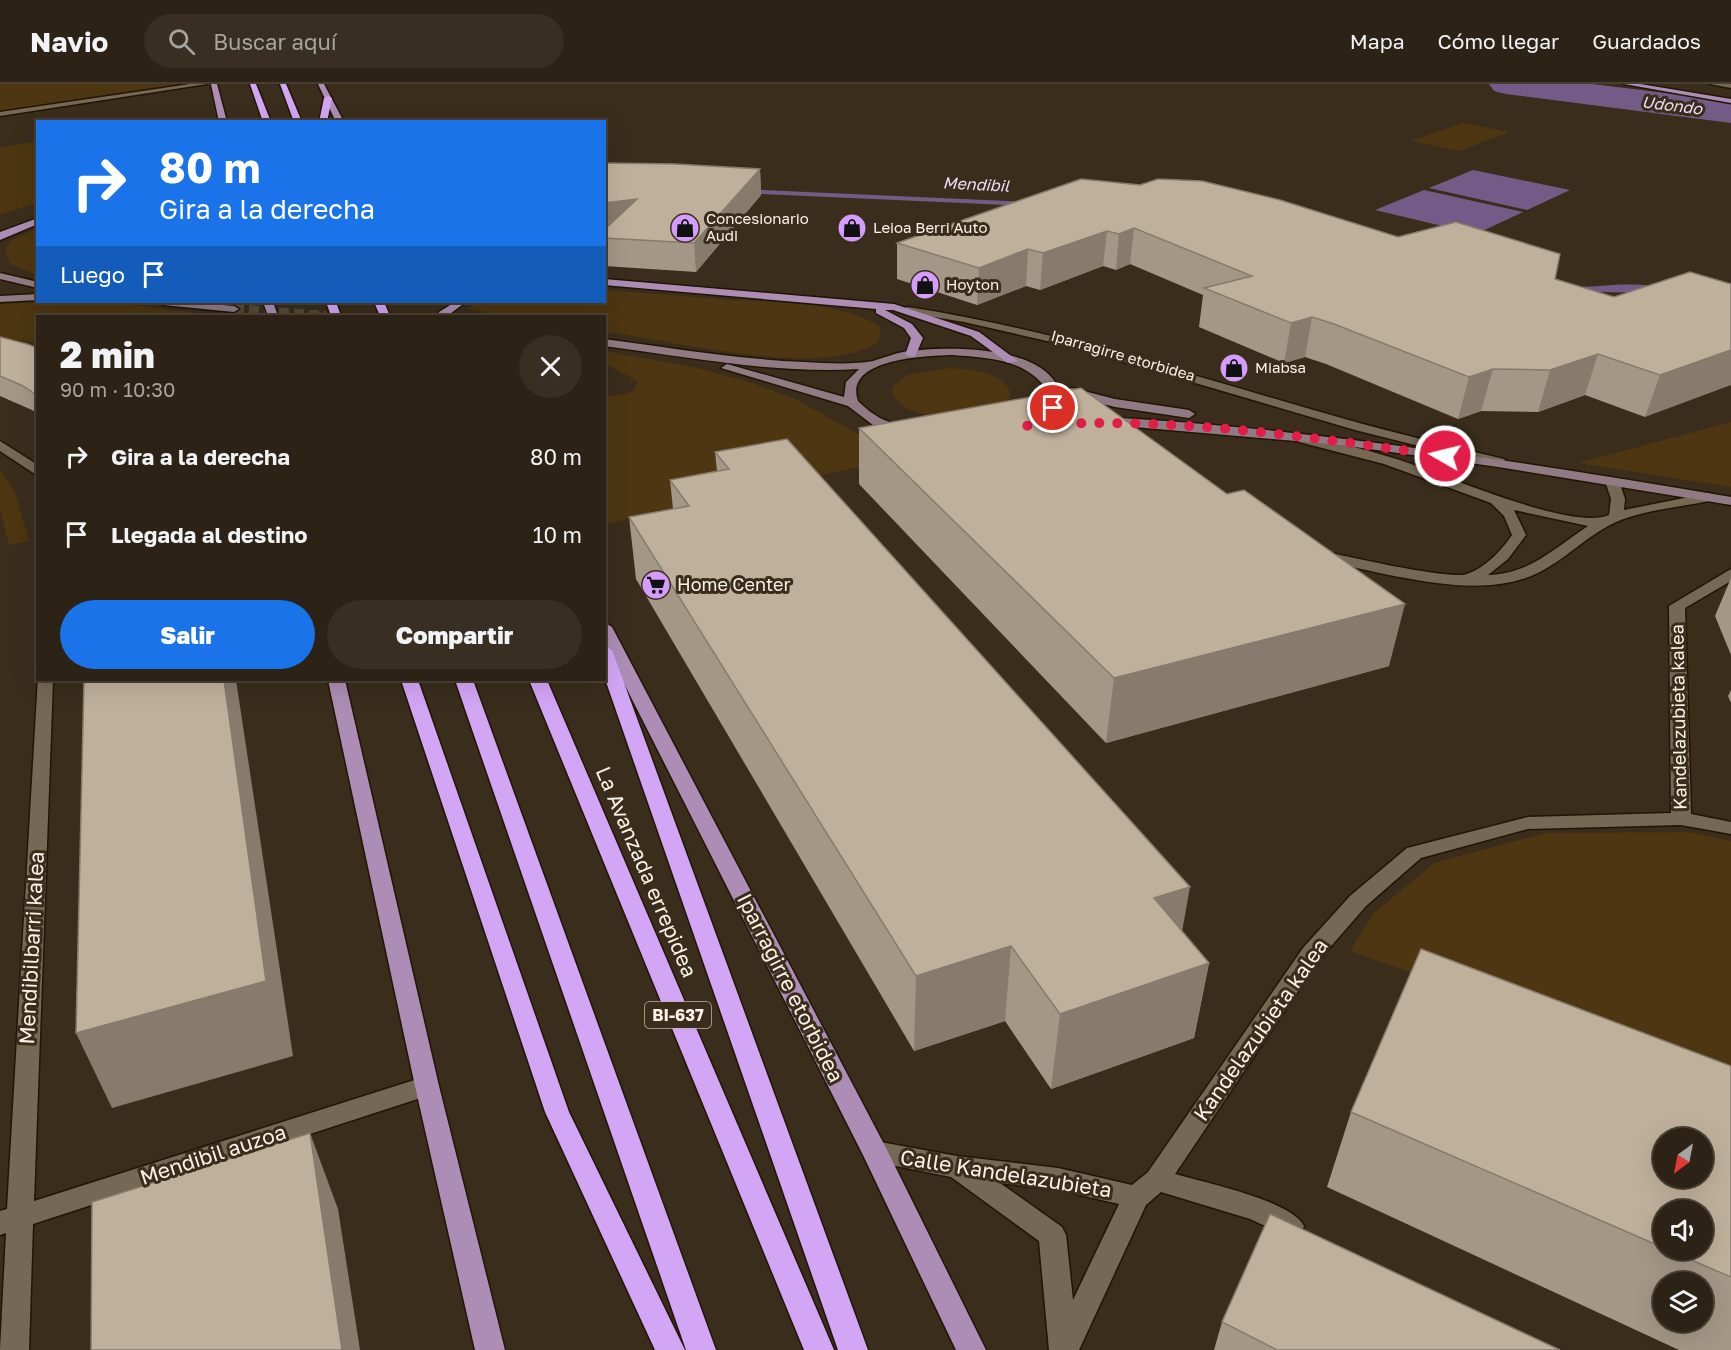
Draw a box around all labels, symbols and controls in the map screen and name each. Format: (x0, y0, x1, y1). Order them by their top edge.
search box (144, 14, 564, 68)
text: Navio (30, 25, 108, 58)
icon: search (165, 25, 198, 58)
text: Buscar aquí (213, 28, 337, 55)
text: Mapa (1350, 28, 1405, 54)
text: Cómo llegar (1438, 28, 1559, 54)
text: Guardados (1592, 28, 1701, 54)
water label: Udondo (1641, 91, 1705, 119)
text: 80 m (159, 142, 260, 192)
icon: right (60, 144, 138, 222)
water label: Mendibil (942, 172, 1010, 196)
text: Gira a la derecha (159, 193, 375, 225)
place label: Concesionario Audi (706, 209, 809, 244)
shop icon: Concesionario Audi (669, 212, 701, 244)
shop icon: Leioa Berri Auto (836, 212, 868, 244)
place label: Leioa Berri Auto (873, 218, 987, 236)
icon: arrive (137, 258, 170, 291)
text: Luego (60, 261, 125, 288)
shop icon: Hoyton (909, 269, 941, 301)
place label: Hoyton (946, 275, 999, 293)
street label: Iparragirre etorbidea (1049, 326, 1197, 384)
text: 2 min (60, 333, 155, 376)
button: close (519, 335, 582, 398)
shop icon: Miabsa (1218, 352, 1250, 384)
place label: Miabsa (1255, 358, 1306, 376)
text: 90 m · 10:30 (60, 377, 175, 401)
pin (1027, 382, 1078, 433)
icon: arrive (1036, 391, 1069, 424)
position arrow (1413, 424, 1477, 488)
icon: right (60, 440, 93, 473)
text: Gira a la derecha (111, 443, 290, 470)
text: 80 m (530, 443, 582, 470)
icon: arrive (60, 518, 93, 551)
text: Llegada al destino (111, 521, 308, 548)
text: 10 m (533, 521, 582, 548)
supermarket icon: Home Center (640, 569, 672, 601)
place label: Home Center (677, 573, 791, 595)
button: Salir (60, 600, 315, 669)
button: Compartir (327, 600, 582, 669)
street label: Kandelazubieta kalea (1665, 624, 1691, 810)
street label: La Avanzada errepidea (591, 762, 703, 981)
street label: Mendibilbarri kalea (13, 851, 49, 1045)
street label: Iparragirre etorbidea (732, 889, 850, 1086)
street label: Kandelazubieta kalea (1187, 933, 1333, 1126)
road number: BI-637 (645, 1002, 711, 1028)
street label: Mendibil auzoa (136, 1118, 289, 1190)
north arrow (1653, 1128, 1713, 1188)
map controls (1653, 1128, 1713, 1332)
street label: Calle Kandelazubieta (898, 1143, 1114, 1203)
button: sound (1653, 1200, 1713, 1260)
button: layers (1653, 1272, 1713, 1332)

